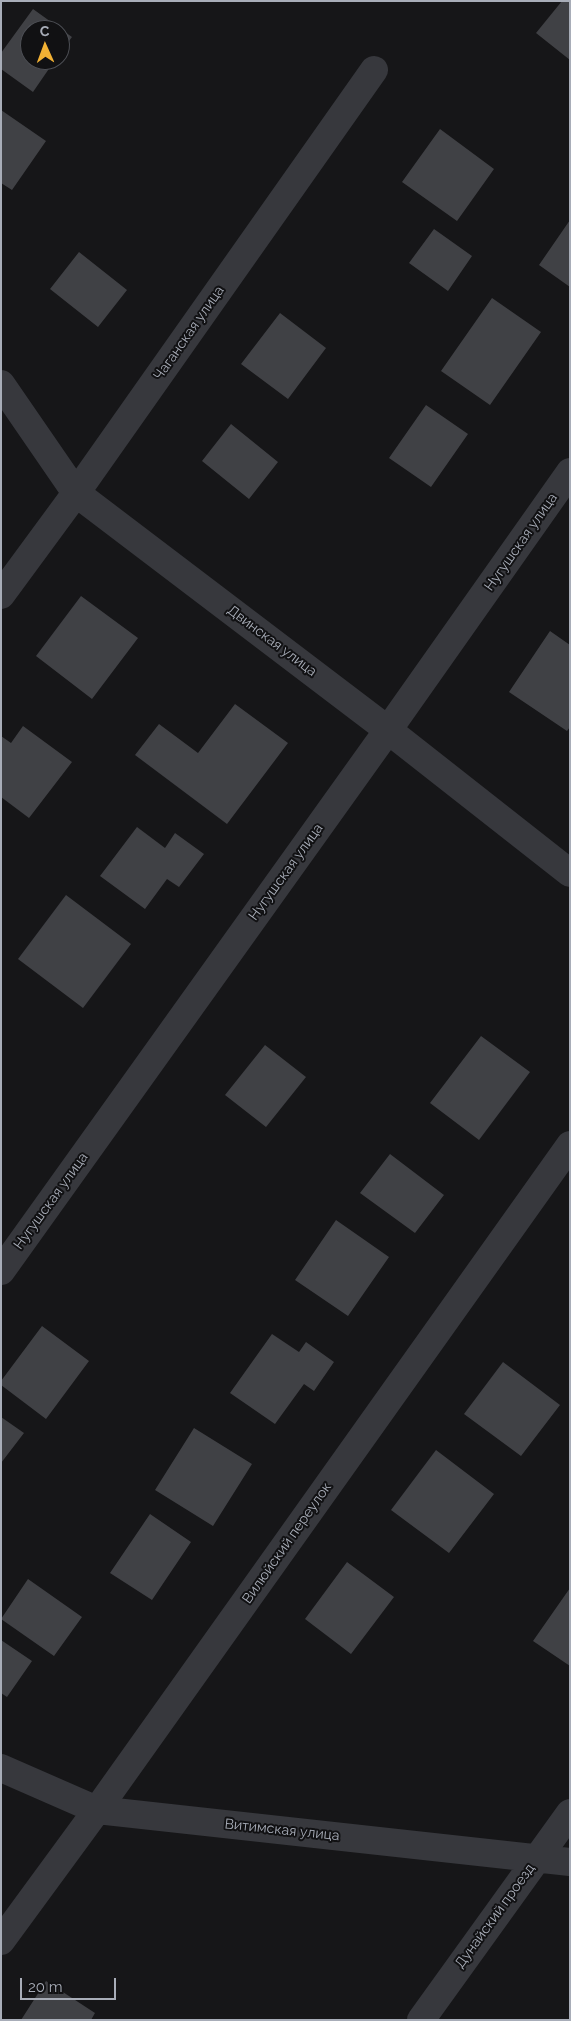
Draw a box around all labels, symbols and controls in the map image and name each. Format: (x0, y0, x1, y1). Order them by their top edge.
north arrow (20, 20, 70, 70)
text: С (39, 23, 50, 39)
street label: Чаганская улица (150, 283, 228, 383)
street label: Нугушская улица (481, 490, 561, 594)
street label: Двинская улица (224, 602, 320, 680)
street label: Нугушская улица (245, 820, 327, 924)
street label: Нугушская улица (10, 1149, 92, 1253)
street label: Вилюйский переулок (239, 1479, 335, 1607)
street label: Витимская улица (224, 1816, 340, 1844)
street label: Дунайский проезд (451, 1860, 539, 1972)
scale bar (22, 1968, 119, 2000)
text: 20 m (28, 1978, 63, 1996)

